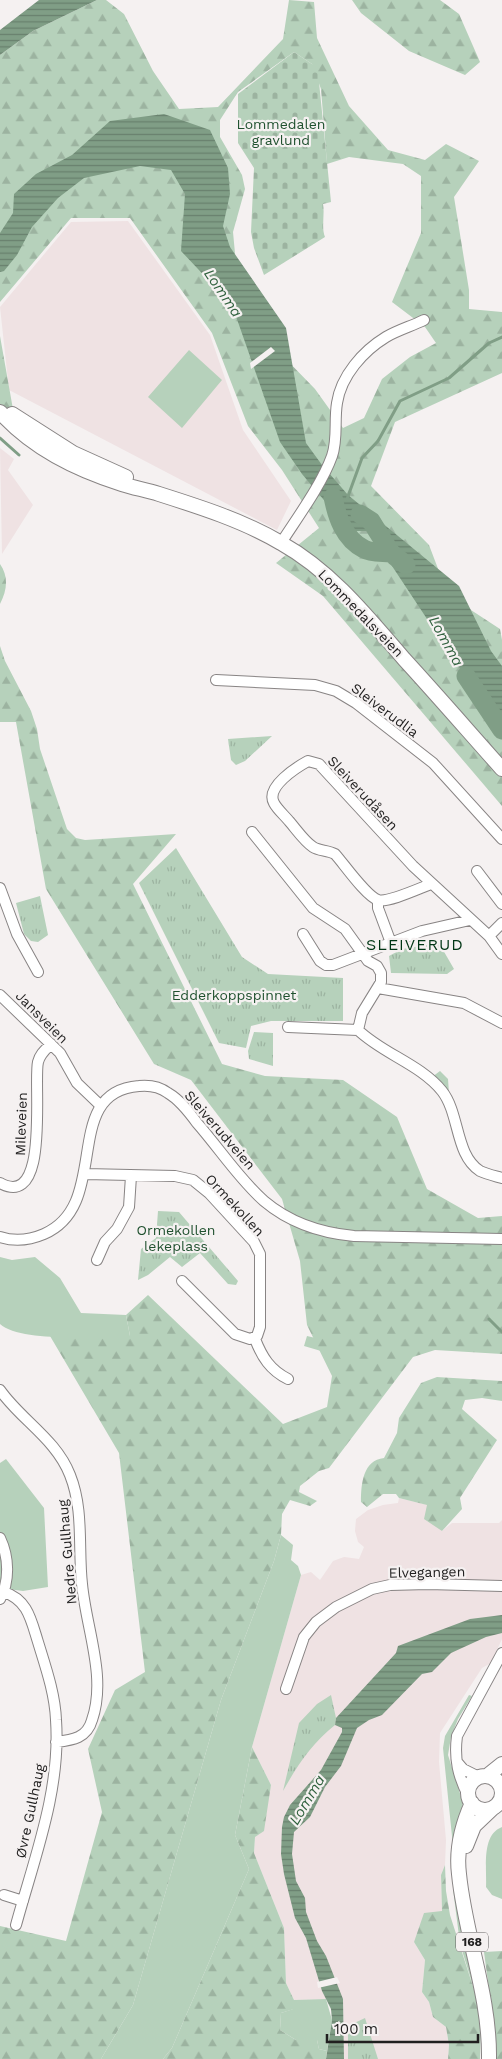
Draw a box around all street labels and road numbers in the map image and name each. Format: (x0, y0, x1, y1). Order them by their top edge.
street label: Lommedalsveien (315, 566, 407, 660)
street label: Sleiverudlia (348, 680, 422, 740)
street label: Sleiverudåsen (325, 753, 401, 833)
street label: Jansveien (13, 988, 71, 1046)
street label: Sleiverudveien (181, 1087, 259, 1173)
street label: Mileveien (12, 1092, 30, 1156)
street label: Ormekollen (202, 1171, 268, 1239)
street label: Nedre Gullhaug (54, 1498, 80, 1605)
street label: Elvegangen (389, 1563, 465, 1581)
street label: Øvre Gullhaug (12, 1762, 48, 1860)
road number: 168 (456, 1932, 488, 1951)

